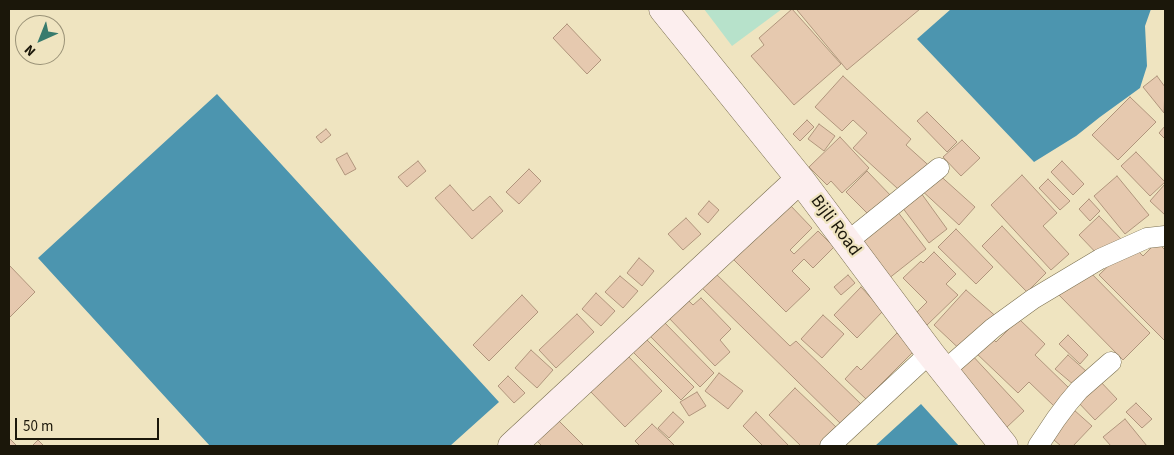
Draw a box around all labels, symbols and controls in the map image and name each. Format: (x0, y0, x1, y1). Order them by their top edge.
north arrow (15, 15, 65, 65)
text: N (20, 40, 41, 60)
street label: Bijli Road (805, 191, 865, 261)
scale bar (18, 408, 161, 440)
text: 50 m (23, 416, 53, 437)

